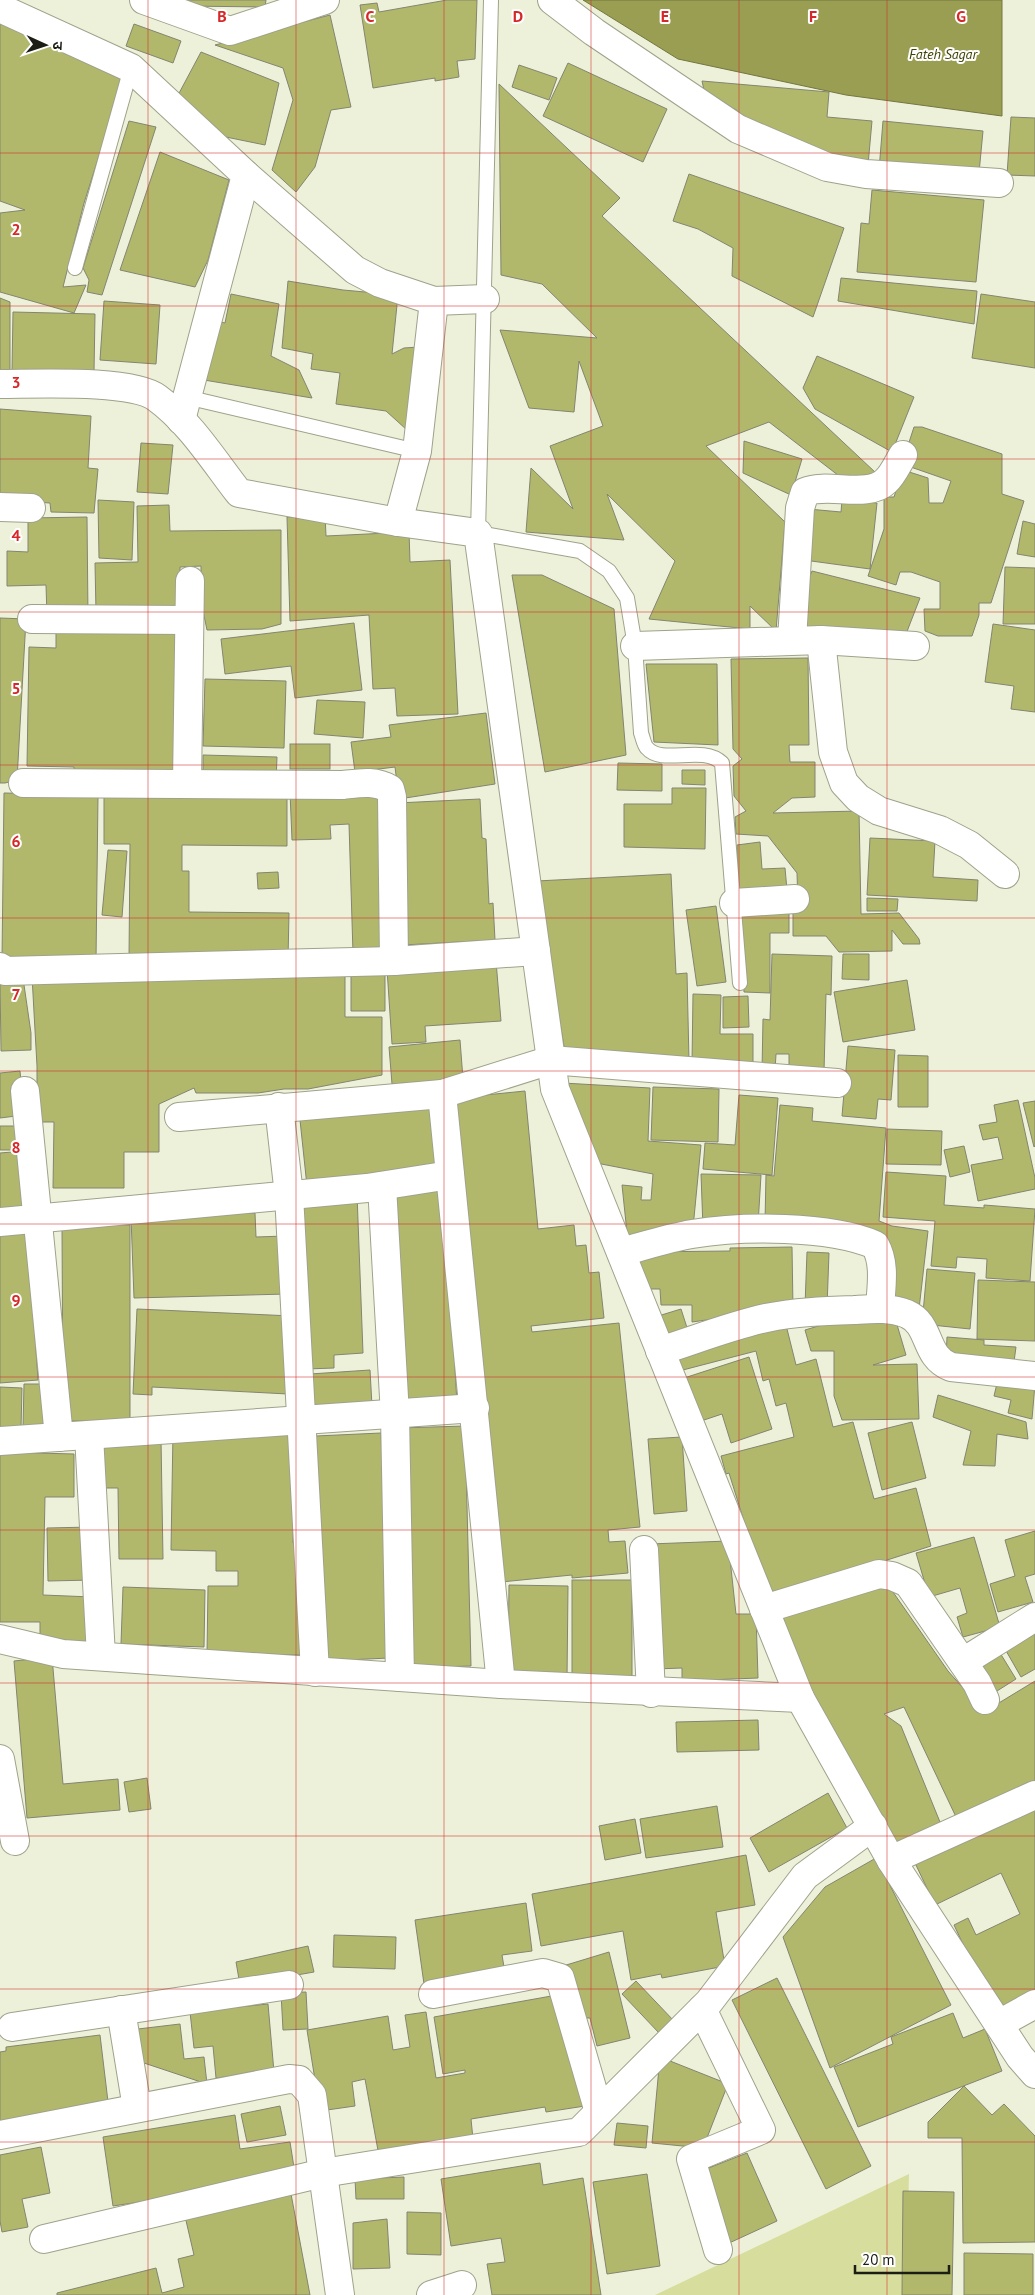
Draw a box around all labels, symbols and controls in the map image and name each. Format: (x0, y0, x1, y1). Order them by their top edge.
text: B (217, 6, 227, 26)
text: C (366, 6, 375, 26)
text: D (513, 6, 523, 26)
text: E (661, 6, 669, 26)
text: F (809, 6, 817, 26)
text: G (956, 6, 966, 26)
north arrow (20, 20, 70, 70)
text: उ (49, 41, 67, 51)
water label: Fateh Sagar (909, 45, 978, 63)
text: 2 (11, 219, 21, 239)
text: 3 (11, 372, 21, 392)
text: 4 (11, 525, 21, 545)
text: 5 (11, 678, 21, 698)
text: 6 (11, 831, 21, 851)
text: 7 (11, 984, 21, 1004)
text: 8 (11, 1137, 21, 1157)
text: 9 (11, 1290, 21, 1310)
scale bar (855, 2242, 949, 2274)
text: 20 m (862, 2250, 895, 2269)

